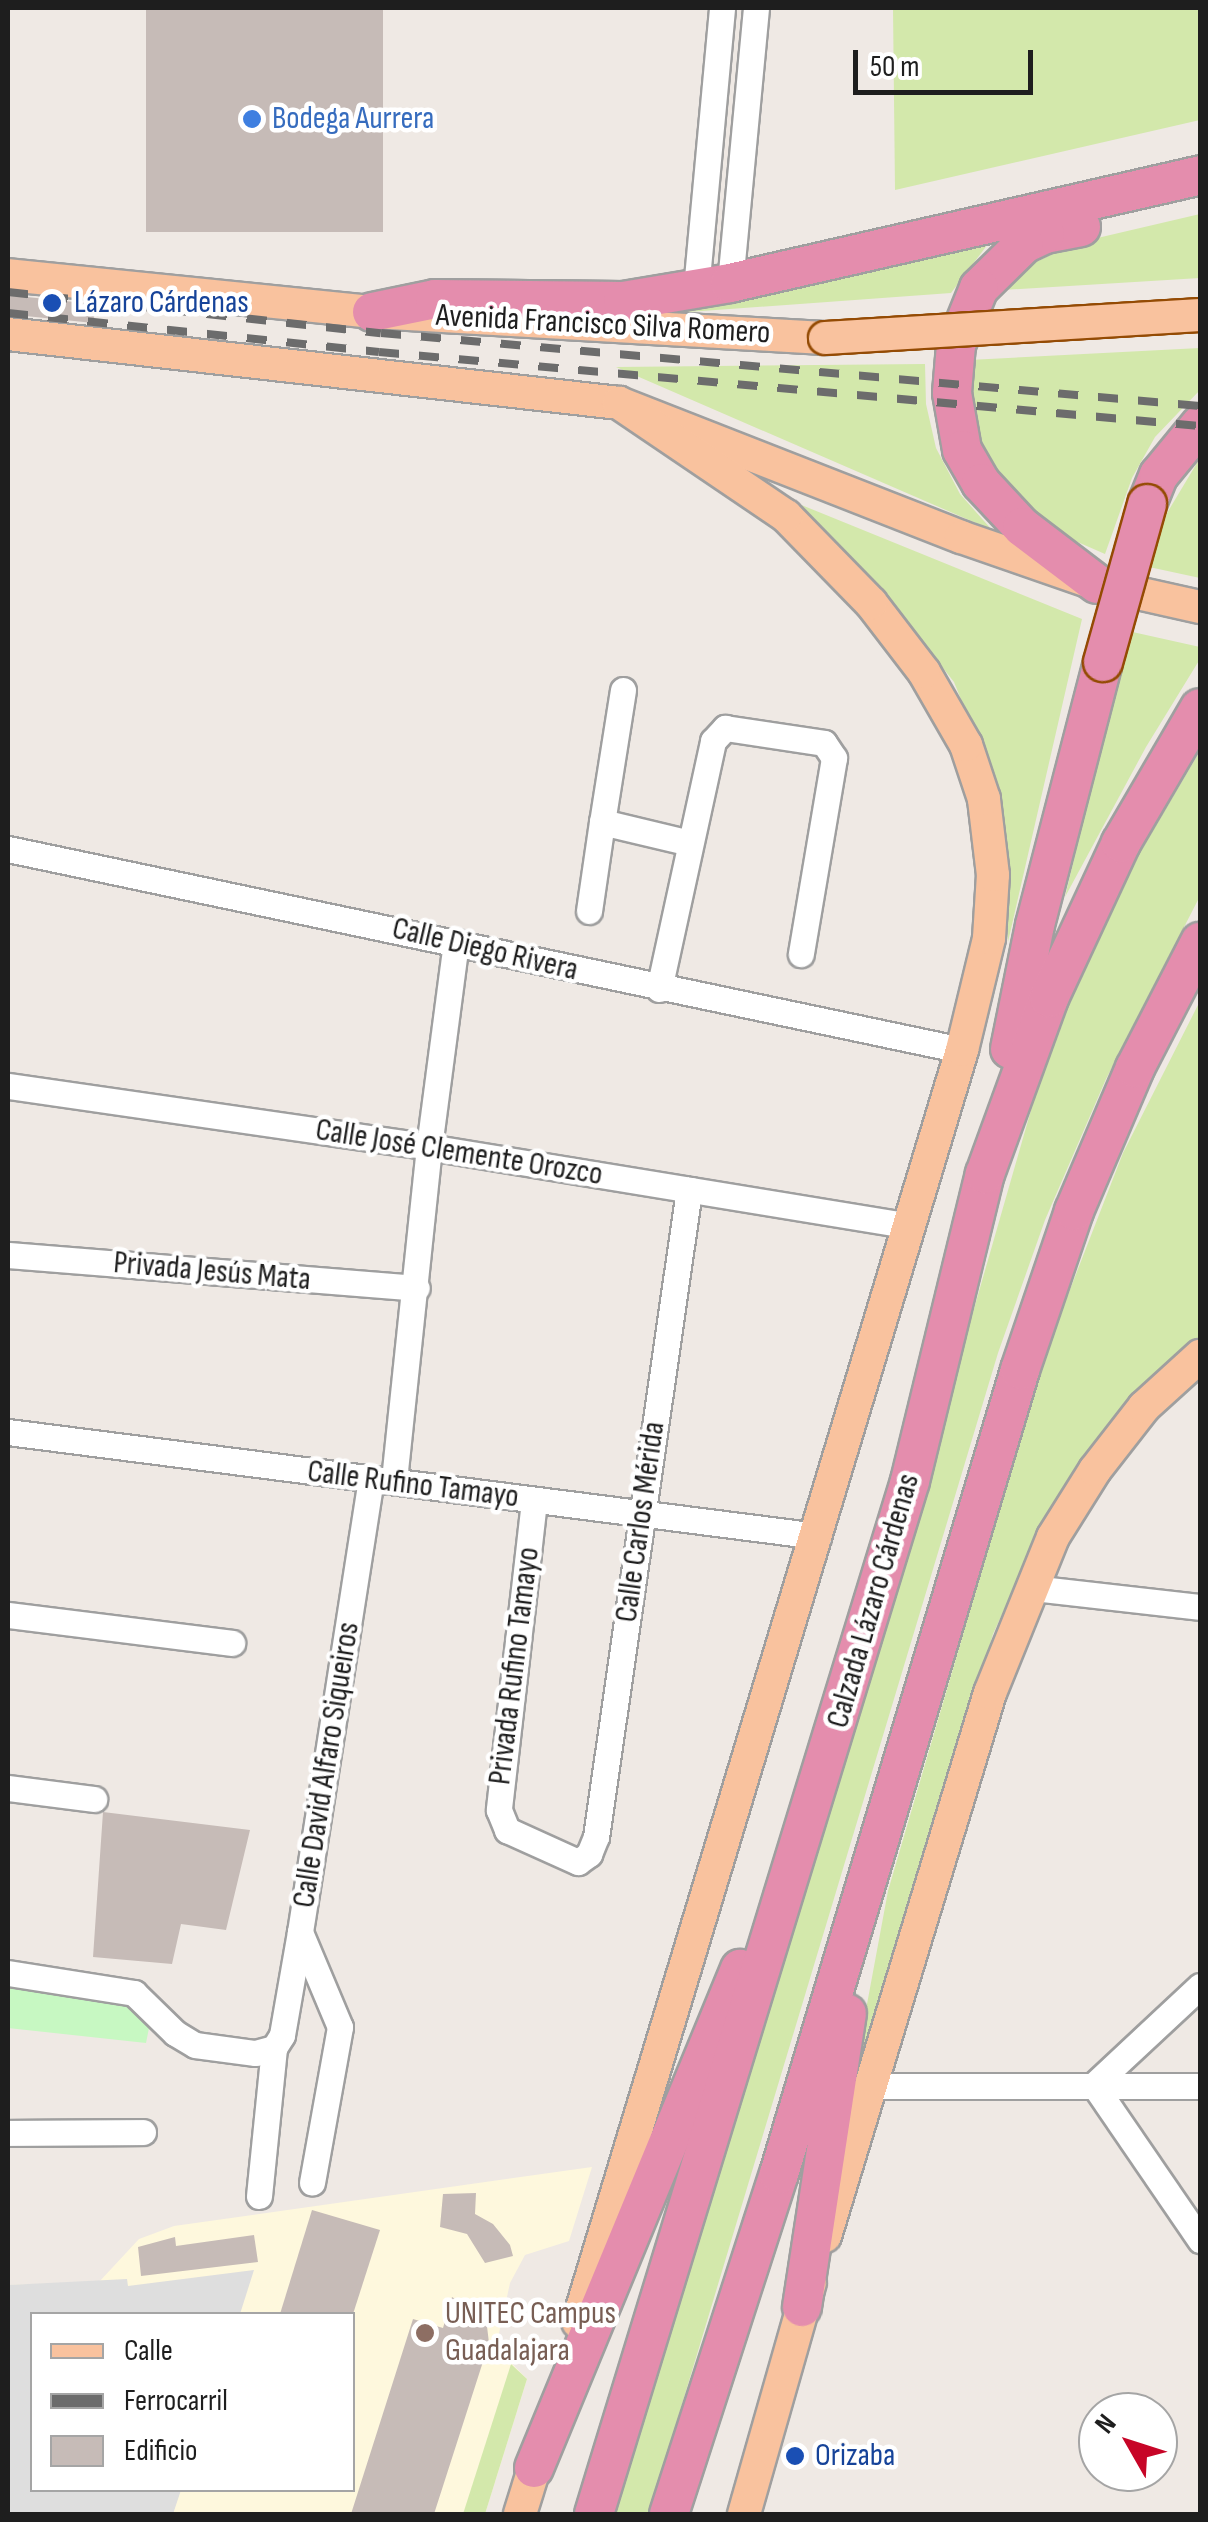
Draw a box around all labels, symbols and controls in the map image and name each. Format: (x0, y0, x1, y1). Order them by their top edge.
scale bar (858, 30, 1038, 92)
text: 50 m (870, 49, 919, 85)
place label: Bodega Aurrera (272, 100, 434, 138)
marker: Bodega Aurrera (241, 108, 263, 130)
place label: Lázaro Cárdenas (74, 284, 249, 322)
marker: Lázaro Cárdenas (39, 290, 65, 316)
street label: Avenida Francisco Silva Romero (435, 297, 771, 353)
street label: Calle Diego Rivera (388, 910, 582, 990)
street label: Calle José Clemente Orozco (313, 1111, 605, 1195)
street label: Privada Jesús Mata (112, 1244, 312, 1300)
street label: Calle Carlos Mérida (608, 1419, 674, 1625)
street label: Calle Rufino Tamayo (305, 1453, 521, 1517)
street label: Calzada Lázaro Cárdenas (819, 1470, 929, 1732)
street label: Privada Rufino Tamayo (481, 1545, 549, 1787)
street label: Calle David Alfaro Siqueiros (285, 1620, 369, 1910)
place label: UNITEC Campus Guadalajara (445, 2296, 616, 2371)
legend (30, 2312, 355, 2492)
marker: UNITEC Campus Guadalajara (414, 2322, 436, 2344)
text: Calle (124, 2333, 173, 2369)
text: Ferrocarril (124, 2383, 228, 2419)
north arrow (1078, 2392, 1178, 2492)
text: N (1088, 2408, 1123, 2440)
text: Edificio (124, 2433, 197, 2469)
place label: Orizaba (815, 2437, 895, 2475)
marker: Orizaba (784, 2445, 806, 2467)

